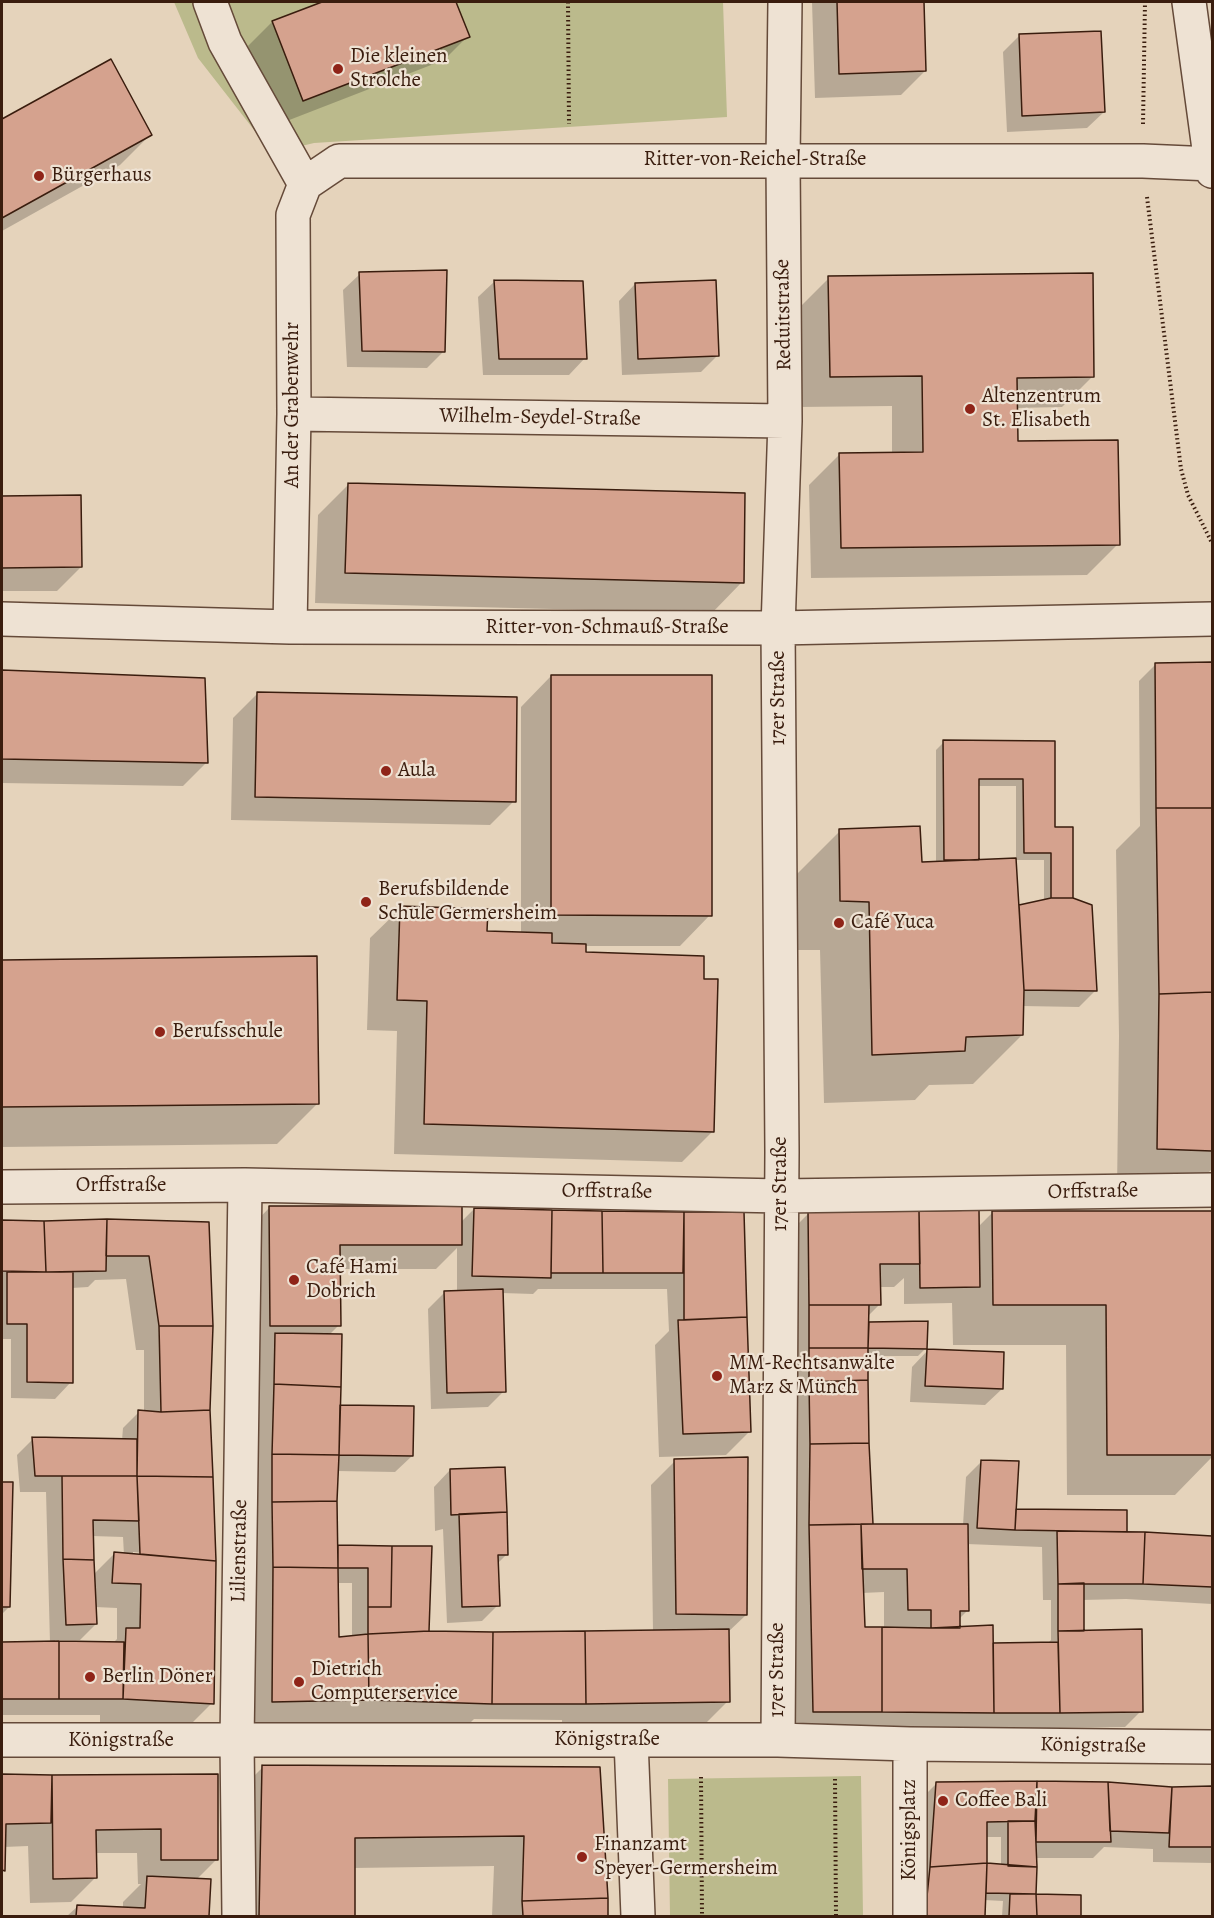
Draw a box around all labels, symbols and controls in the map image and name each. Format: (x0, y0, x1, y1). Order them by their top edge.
place label: Die kleinen Strolche (350, 44, 448, 94)
marker: Die kleinen Strolche (331, 62, 345, 76)
street label: Ritter-von-Reichel-Straße (644, 147, 866, 173)
place label: Bürgerhaus (51, 163, 152, 189)
marker: Bürgerhaus (32, 169, 46, 183)
street label: Reduitstraße (770, 259, 798, 371)
street label: An der Grabenwehr (280, 322, 306, 488)
place label: Altenzentrum St. Elisabeth (982, 384, 1101, 434)
marker: Altenzentrum St. Elisabeth (963, 402, 977, 416)
street label: Wilhelm-Seydel-Straße (439, 404, 641, 432)
street label: Ritter-von-Schmauß-Straße (485, 615, 729, 641)
street label: 17er Straße (766, 650, 792, 746)
place label: Aula (398, 758, 436, 784)
marker: Aula (379, 764, 393, 778)
place label: Berufsbildende Schule Germersheim (378, 877, 557, 927)
marker: Berufsbildende Schule Germersheim (359, 895, 373, 909)
place label: Café Yuca (851, 910, 935, 936)
marker: Café Yuca (832, 916, 846, 930)
place label: Berufsschule (172, 1019, 283, 1045)
marker: Berufsschule (153, 1025, 167, 1039)
street label: 17er Straße (768, 1136, 794, 1232)
street label: Orffstraße (76, 1173, 166, 1199)
street label: Orffstraße (561, 1179, 653, 1205)
street label: Orffstraße (1047, 1179, 1139, 1205)
place label: Café Hami Dobrich (306, 1255, 398, 1305)
marker: Café Hami Dobrich (287, 1273, 301, 1287)
place label: MM-Rechtsanwälte Marz & Münch (729, 1351, 895, 1401)
marker: MM-Rechtsanwälte Marz & Münch (710, 1369, 724, 1383)
street label: Lilienstraße (227, 1499, 253, 1603)
street label: 17er Straße (765, 1622, 791, 1718)
place label: Dietrich Computerservice (311, 1657, 458, 1707)
place label: Berlin Döner (102, 1664, 213, 1690)
marker: Berlin Döner (83, 1670, 97, 1684)
marker: Dietrich Computerservice (292, 1675, 306, 1689)
street label: Königstraße (554, 1727, 660, 1753)
street label: Königstraße (68, 1728, 174, 1754)
street label: Königstraße (1040, 1732, 1146, 1760)
street label: Königsplatz (897, 1779, 923, 1881)
place label: Coffee Bali (955, 1788, 1047, 1814)
marker: Coffee Bali (936, 1794, 950, 1808)
place label: Finanzamt Speyer-Germersheim (594, 1832, 778, 1882)
marker: Finanzamt Speyer-Germersheim (575, 1850, 589, 1864)

